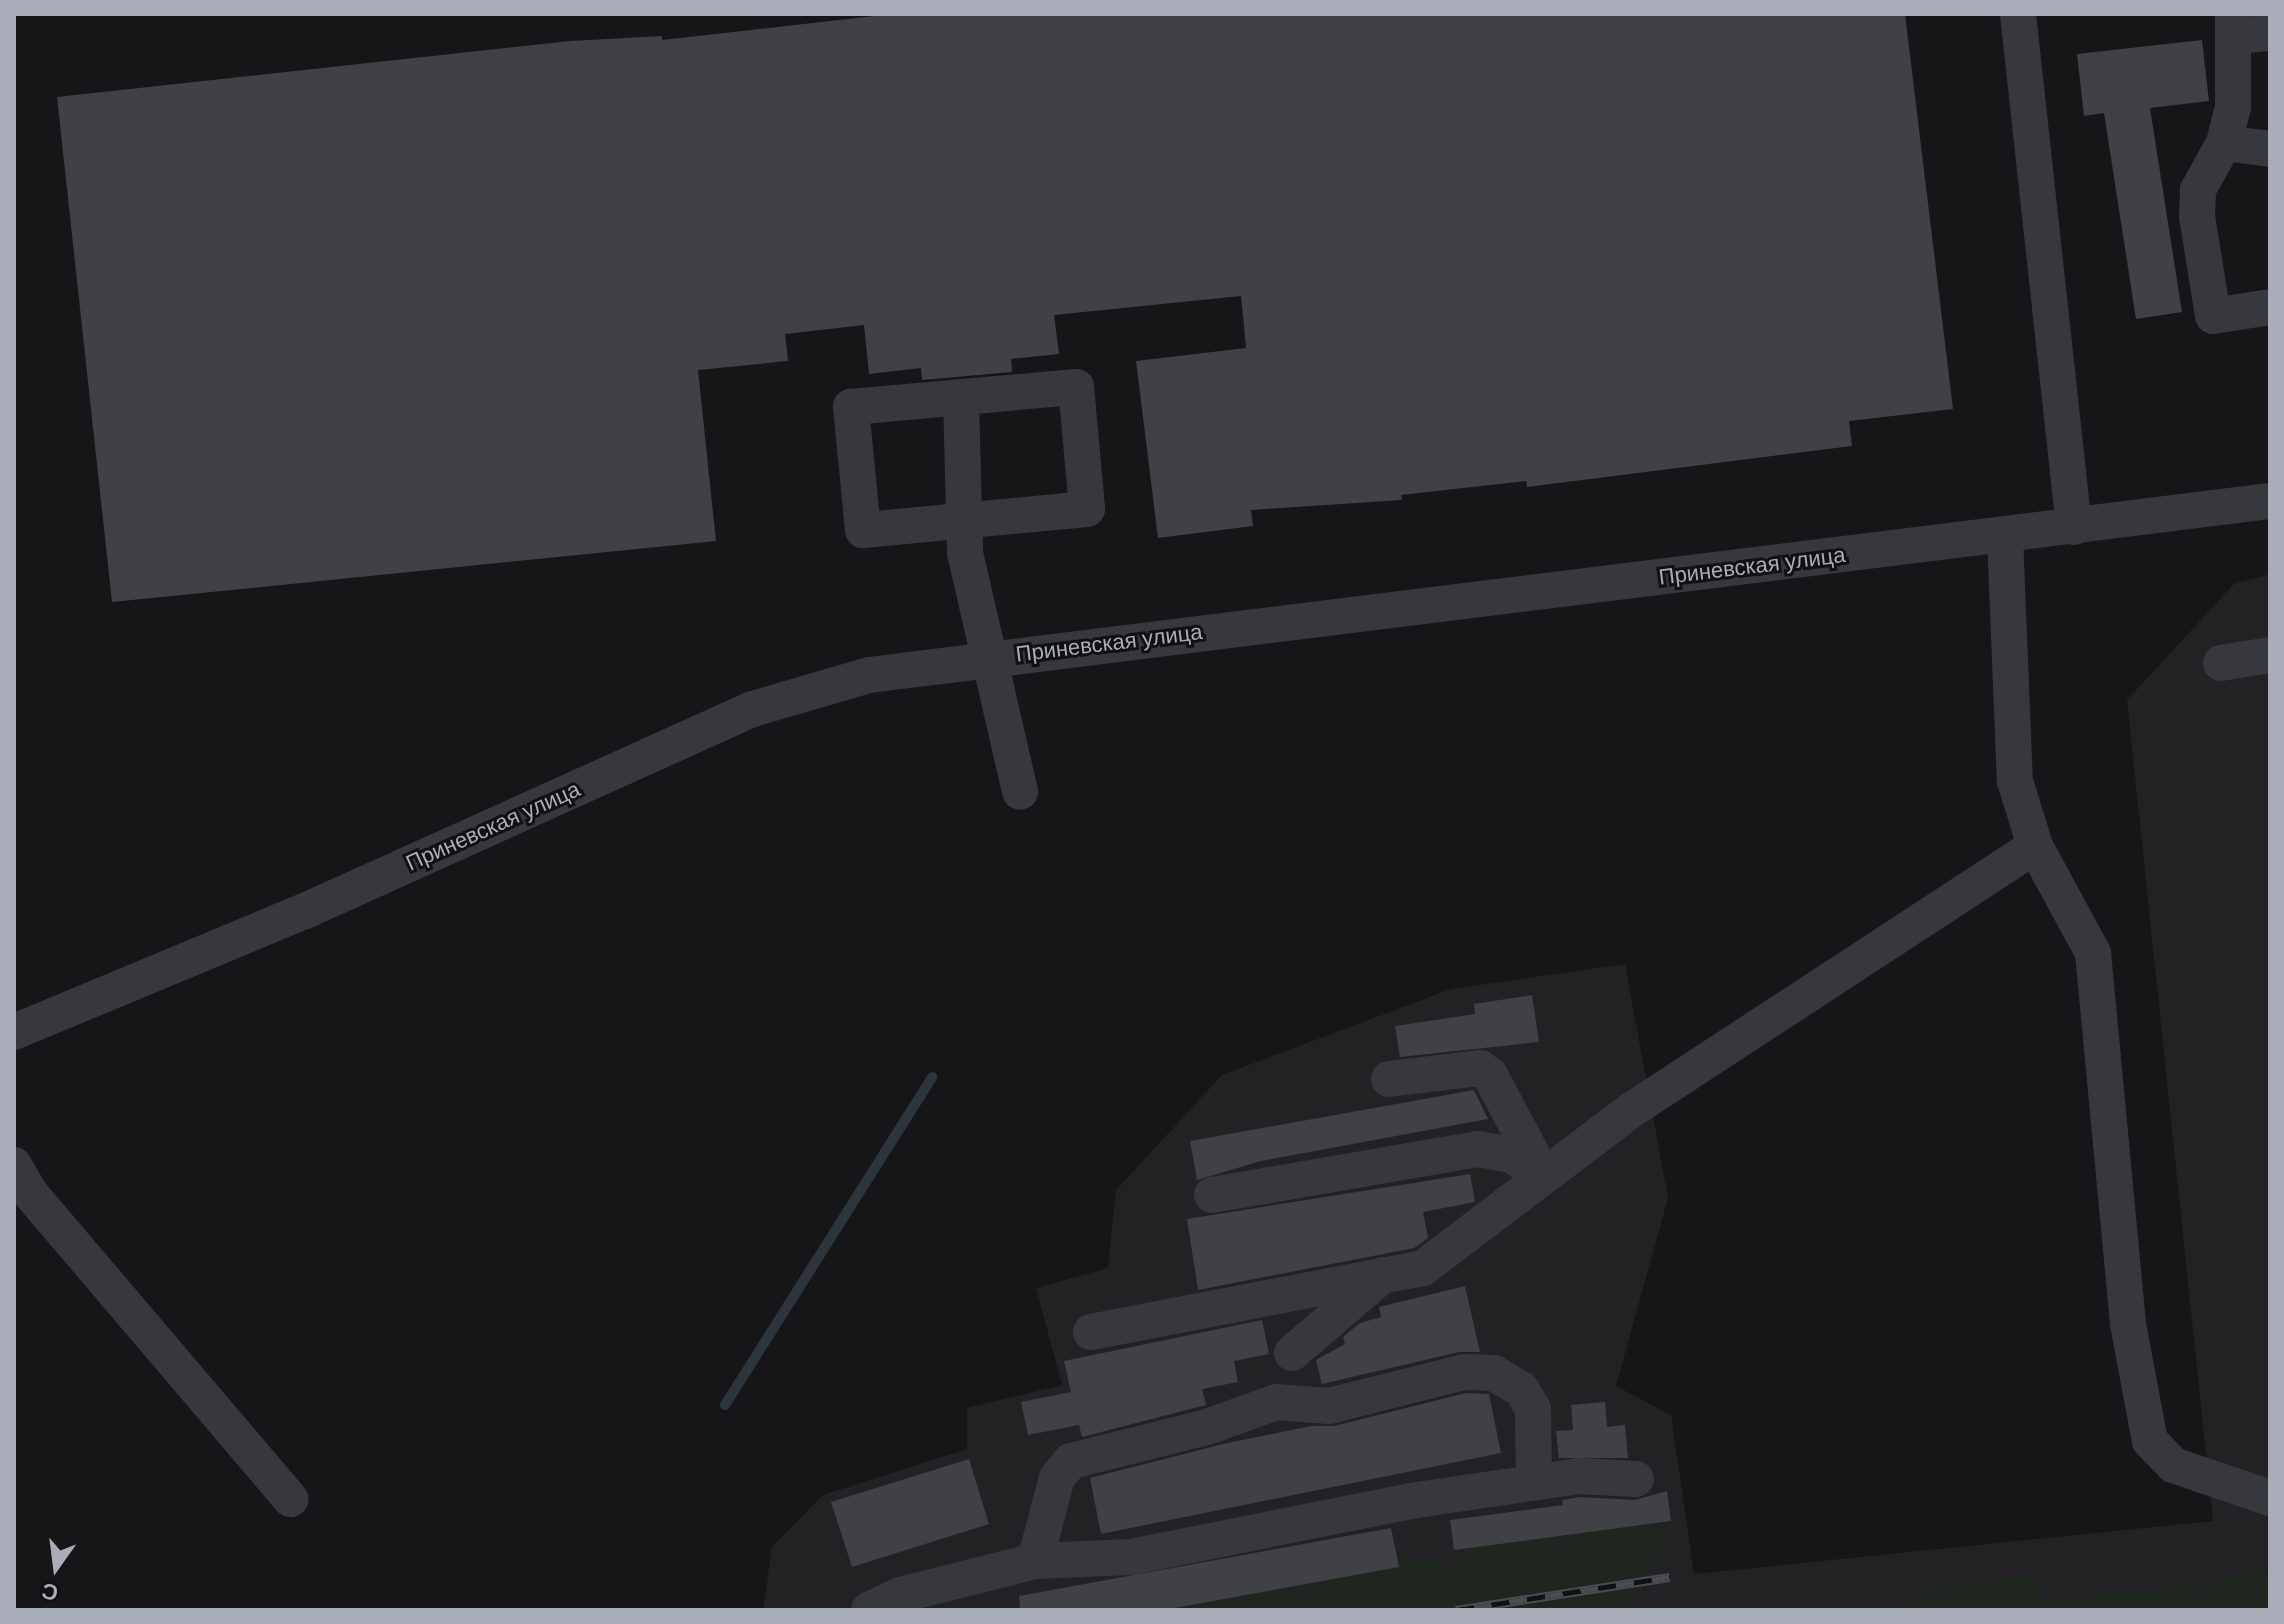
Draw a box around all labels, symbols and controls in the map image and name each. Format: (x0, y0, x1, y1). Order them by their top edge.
street label: Приневская улица (1657, 541, 1847, 591)
street label: Приневская улица (1014, 618, 1204, 668)
street label: Приневская улица (402, 776, 584, 876)
north arrow (16, 1528, 96, 1608)
text: С (39, 1576, 61, 1608)

